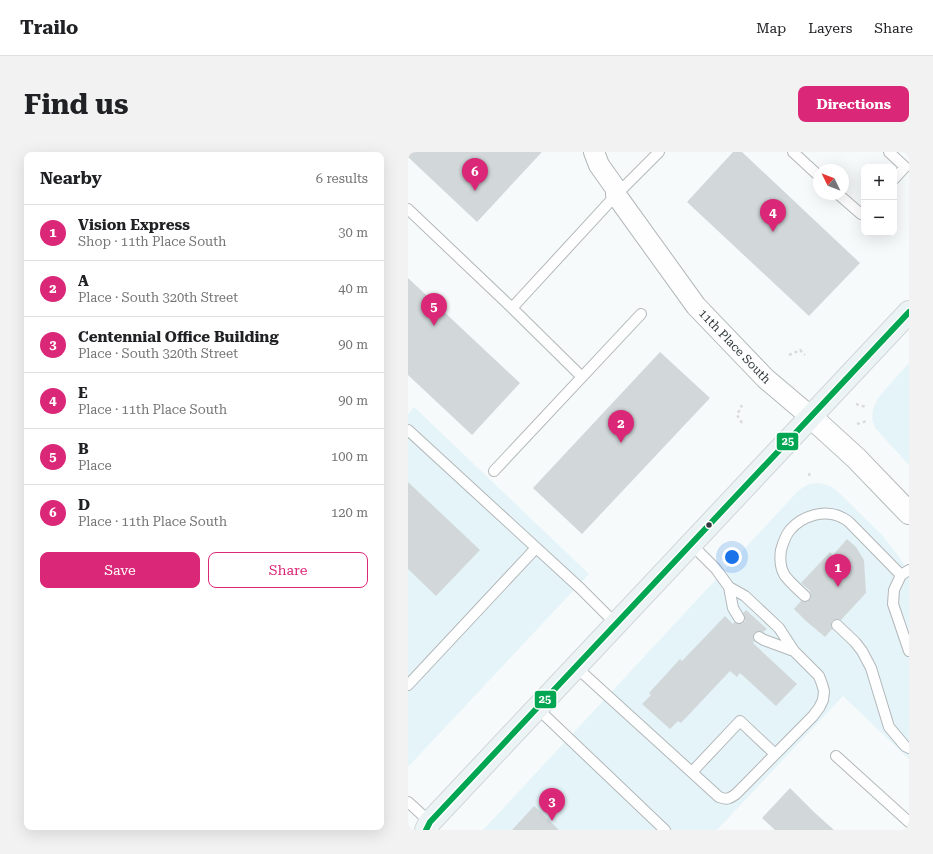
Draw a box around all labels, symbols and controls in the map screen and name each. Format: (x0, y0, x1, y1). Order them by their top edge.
text: Trailo (20, 16, 78, 39)
text: Map (756, 20, 786, 36)
text: Layers (808, 20, 852, 36)
text: Share (874, 20, 913, 36)
button: Directions (798, 86, 909, 122)
text: Find us (24, 88, 128, 121)
pin: 6 (462, 158, 488, 191)
north arrow (813, 164, 849, 200)
map controls (861, 164, 897, 236)
button: + (861, 164, 897, 200)
text: Nearby (40, 168, 102, 188)
text: 6 results (316, 171, 368, 186)
pin: 4 (760, 199, 786, 232)
button: − (861, 200, 897, 236)
text: Vision Express (78, 216, 190, 234)
text: 1 (49, 225, 57, 240)
text: 30 m (338, 225, 368, 240)
text: Shop · 11th Place South (78, 234, 226, 249)
text: A (78, 272, 89, 290)
text: 2 (49, 281, 57, 296)
text: 40 m (338, 281, 368, 296)
text: Place · South 320th Street (78, 290, 238, 305)
pin: 5 (421, 293, 447, 326)
street label: 11th Place South (696, 306, 774, 387)
text: Centennial Office Building (78, 328, 279, 346)
text: 3 (49, 337, 57, 352)
text: 90 m (338, 337, 368, 352)
text: Place · South 320th Street (78, 346, 238, 361)
text: E (78, 384, 88, 402)
text: 4 (49, 393, 57, 408)
text: 90 m (338, 393, 368, 408)
text: Place · 11th Place South (78, 402, 227, 417)
pin: 2 (608, 410, 634, 443)
line badge: 25 (776, 432, 799, 451)
text: 25 (782, 435, 794, 448)
text: B (78, 440, 89, 458)
text: 5 (49, 449, 57, 464)
text: 100 m (331, 449, 368, 464)
text: Place (78, 458, 112, 473)
text: D (78, 496, 90, 514)
text: 6 (49, 505, 57, 520)
text: 120 m (331, 505, 368, 520)
text: Place · 11th Place South (78, 514, 227, 529)
unlabelled marker (704, 520, 714, 530)
your location (722, 547, 742, 567)
button: Save (40, 552, 200, 588)
button: Share (208, 552, 368, 588)
pin: 1 (825, 554, 851, 587)
line badge: 25 (534, 690, 557, 709)
text: 25 (539, 693, 551, 706)
pin: 3 (539, 788, 565, 821)

